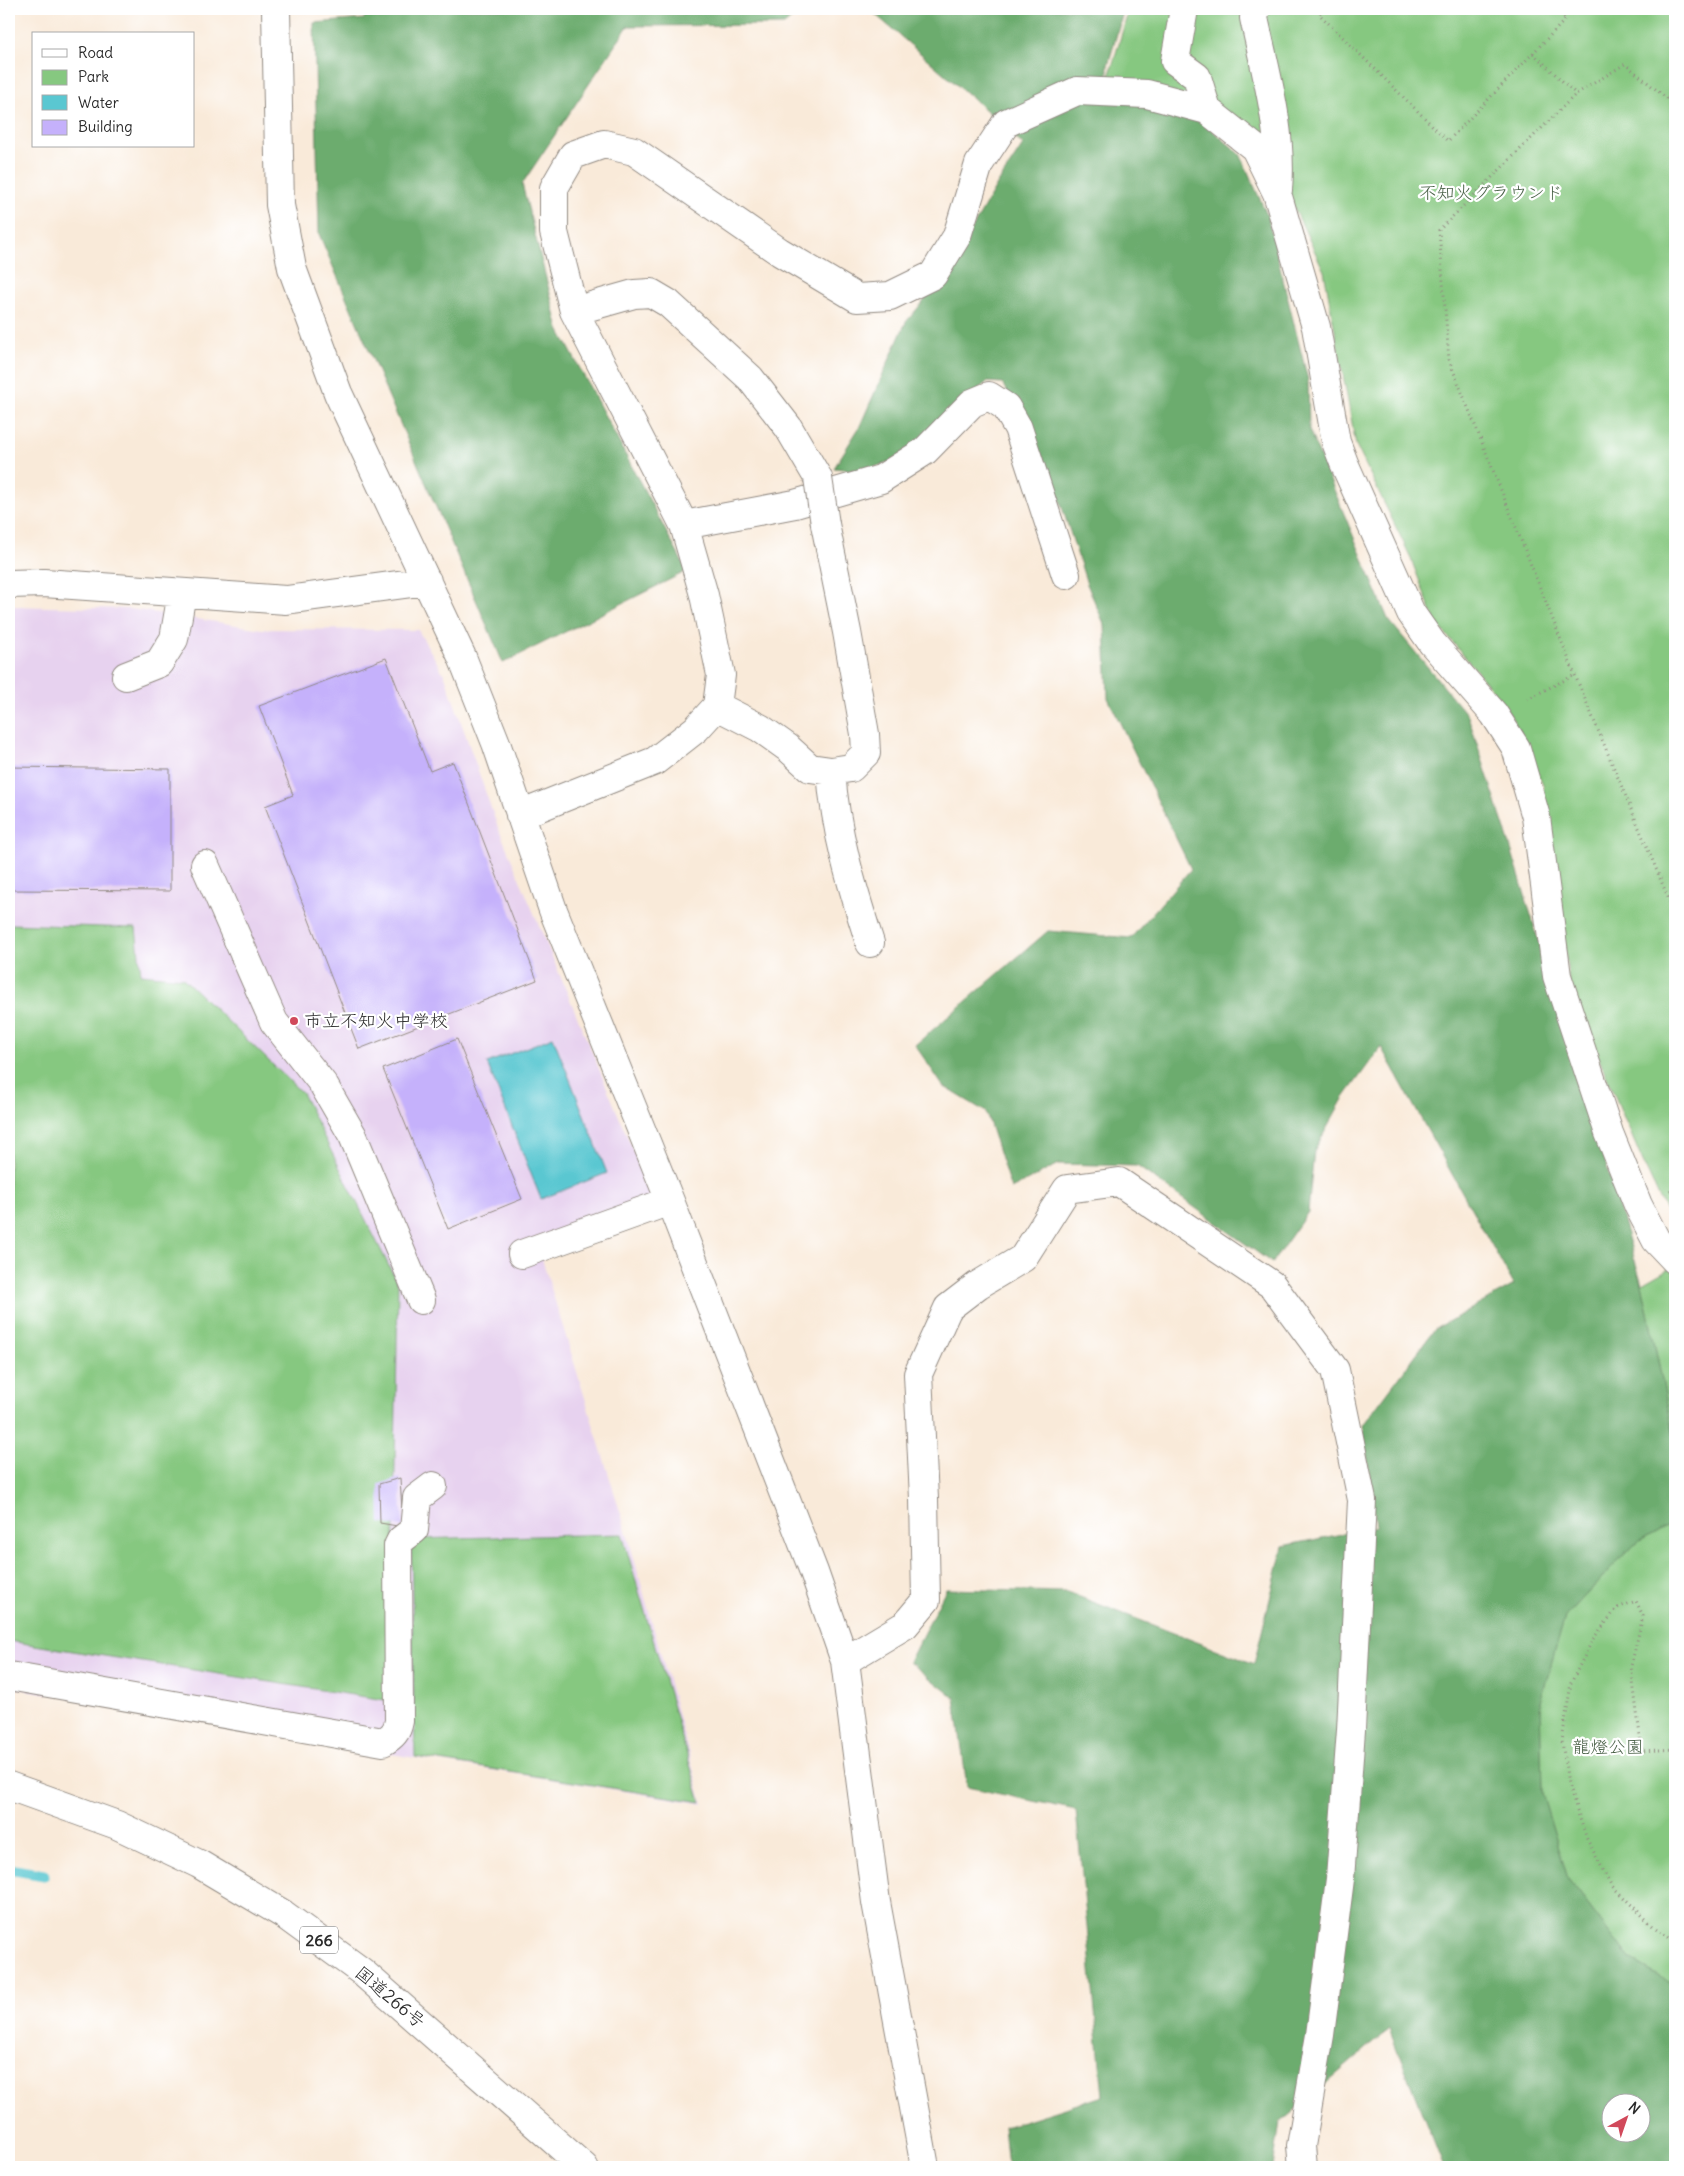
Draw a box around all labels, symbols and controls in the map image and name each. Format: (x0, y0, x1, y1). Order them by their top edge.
legend (32, 32, 195, 148)
text: Road (78, 43, 113, 62)
text: Park (78, 67, 109, 86)
text: Water (78, 93, 119, 112)
text: Building (78, 117, 133, 136)
park label: 不知火グラウンド (1419, 181, 1563, 204)
place label: 市立不知火中学校 (304, 1009, 448, 1032)
marker: 市立不知火中学校 (288, 1015, 300, 1027)
park label: 龍燈公園 (1572, 1735, 1644, 1758)
road number: 266 (300, 1926, 338, 1954)
street label: 国道266号 (351, 1961, 430, 2033)
north arrow (1602, 2094, 1652, 2144)
text: N (1625, 2098, 1644, 2118)

